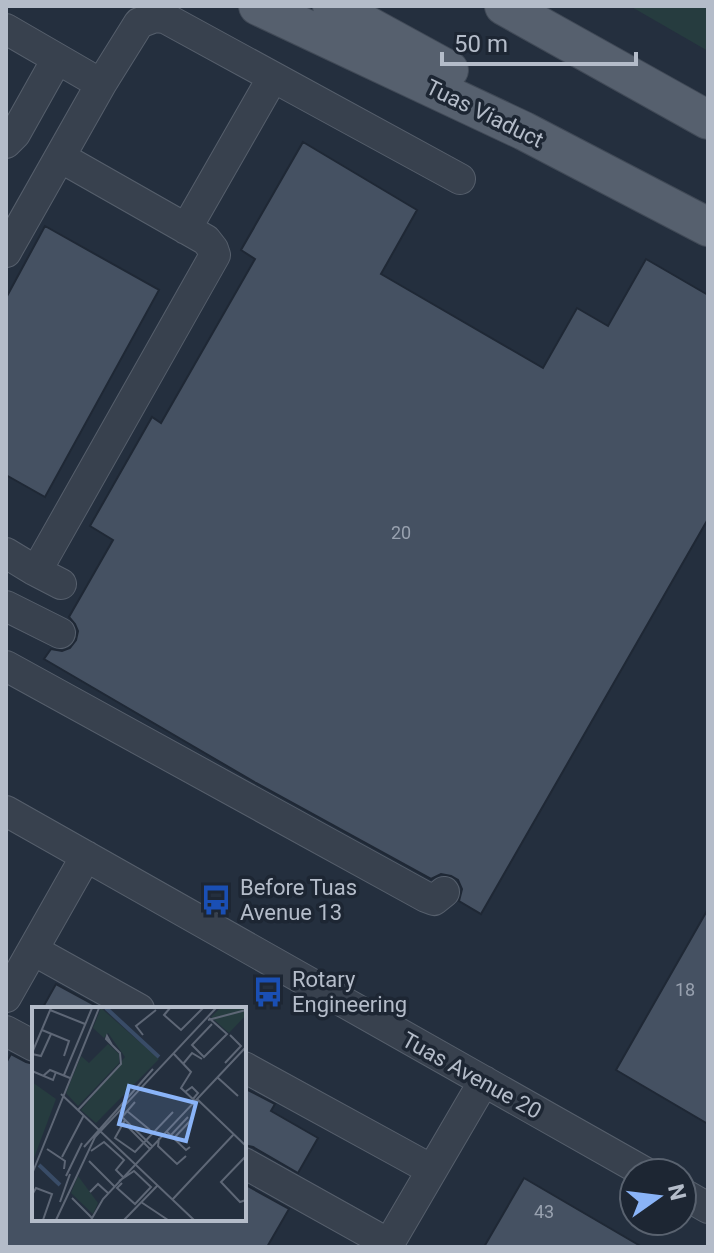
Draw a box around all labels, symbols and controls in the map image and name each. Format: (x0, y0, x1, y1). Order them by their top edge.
scale bar (442, 16, 636, 66)
text: 50 m (454, 30, 508, 58)
street label: Tuas Viaduct (422, 74, 548, 153)
house number: 20 (391, 522, 411, 543)
place label: Before Tuas Avenue 13 (240, 875, 357, 925)
bus stop icon: Before Tuas Avenue 13 (199, 883, 233, 917)
place label: Rotary Engineering (292, 967, 407, 1017)
bus stop icon: Rotary Engineering (251, 975, 285, 1009)
house number: 18 (675, 979, 695, 1000)
inset map (32, 1007, 246, 1221)
street label: Tuas Avenue 20 (398, 1027, 546, 1124)
north arrow (618, 1157, 698, 1237)
text: N (663, 1182, 691, 1203)
house number: 43 (534, 1201, 554, 1222)

